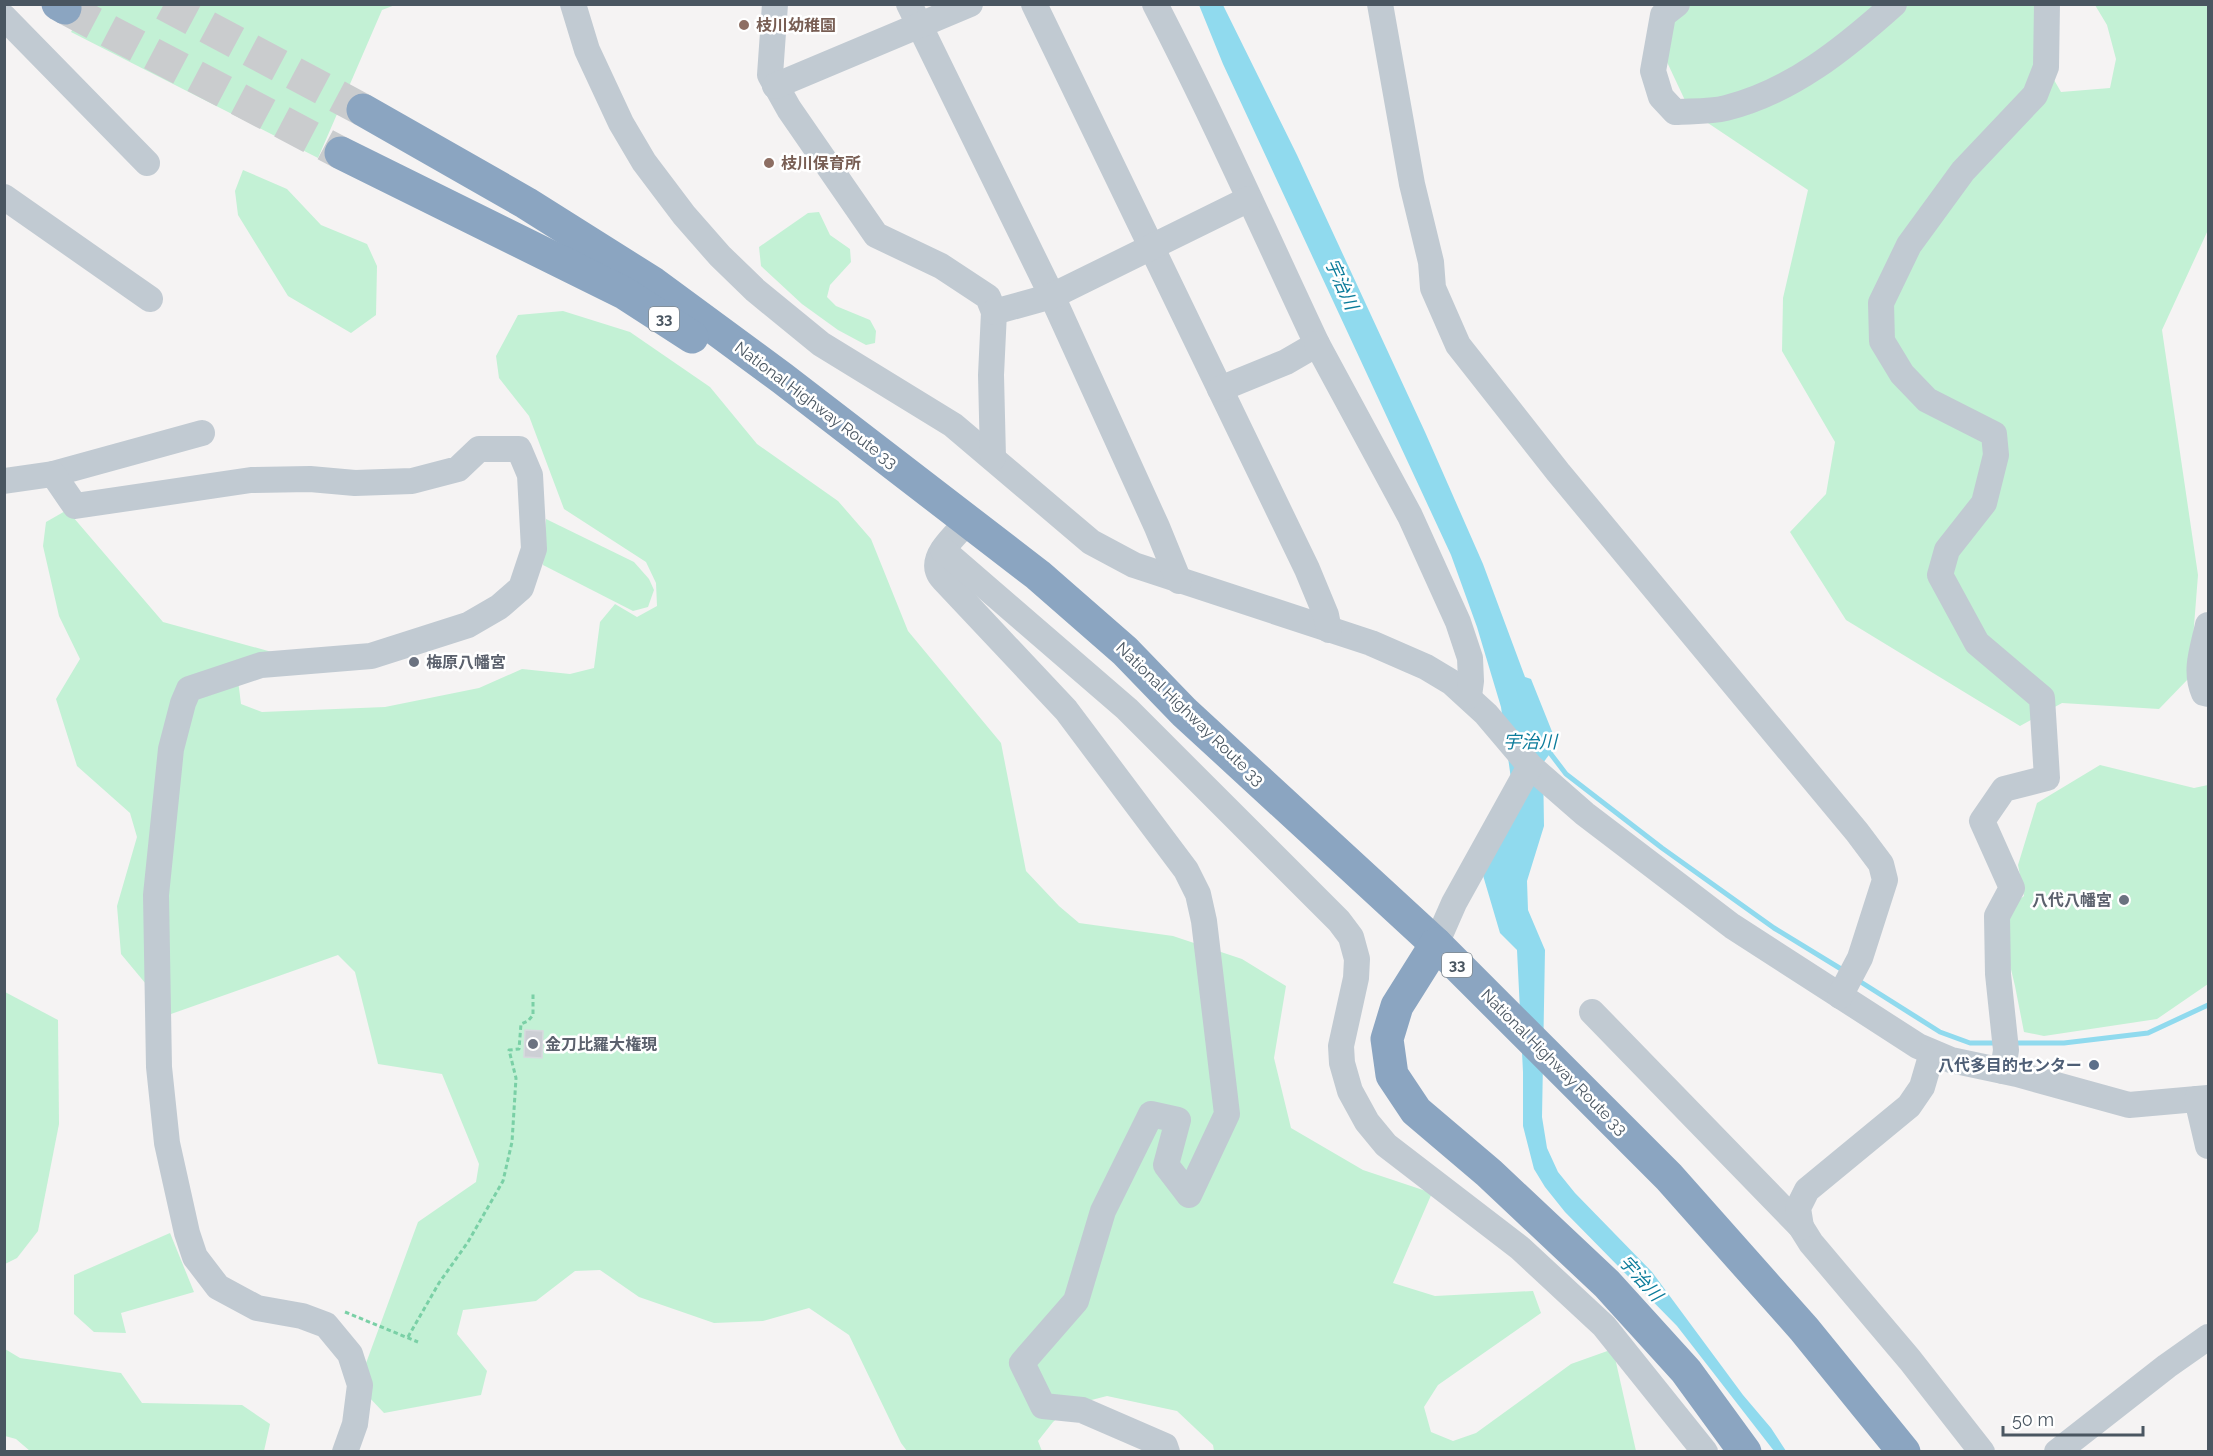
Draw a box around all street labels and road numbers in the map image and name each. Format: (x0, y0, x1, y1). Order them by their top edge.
road number: 33 (649, 307, 679, 331)
street label: National Highway Route 33 (731, 338, 901, 472)
street label: National Highway Route 33 (1112, 638, 1268, 790)
road number: 33 (1442, 953, 1472, 977)
street label: National Highway Route 33 (1477, 985, 1631, 1139)

